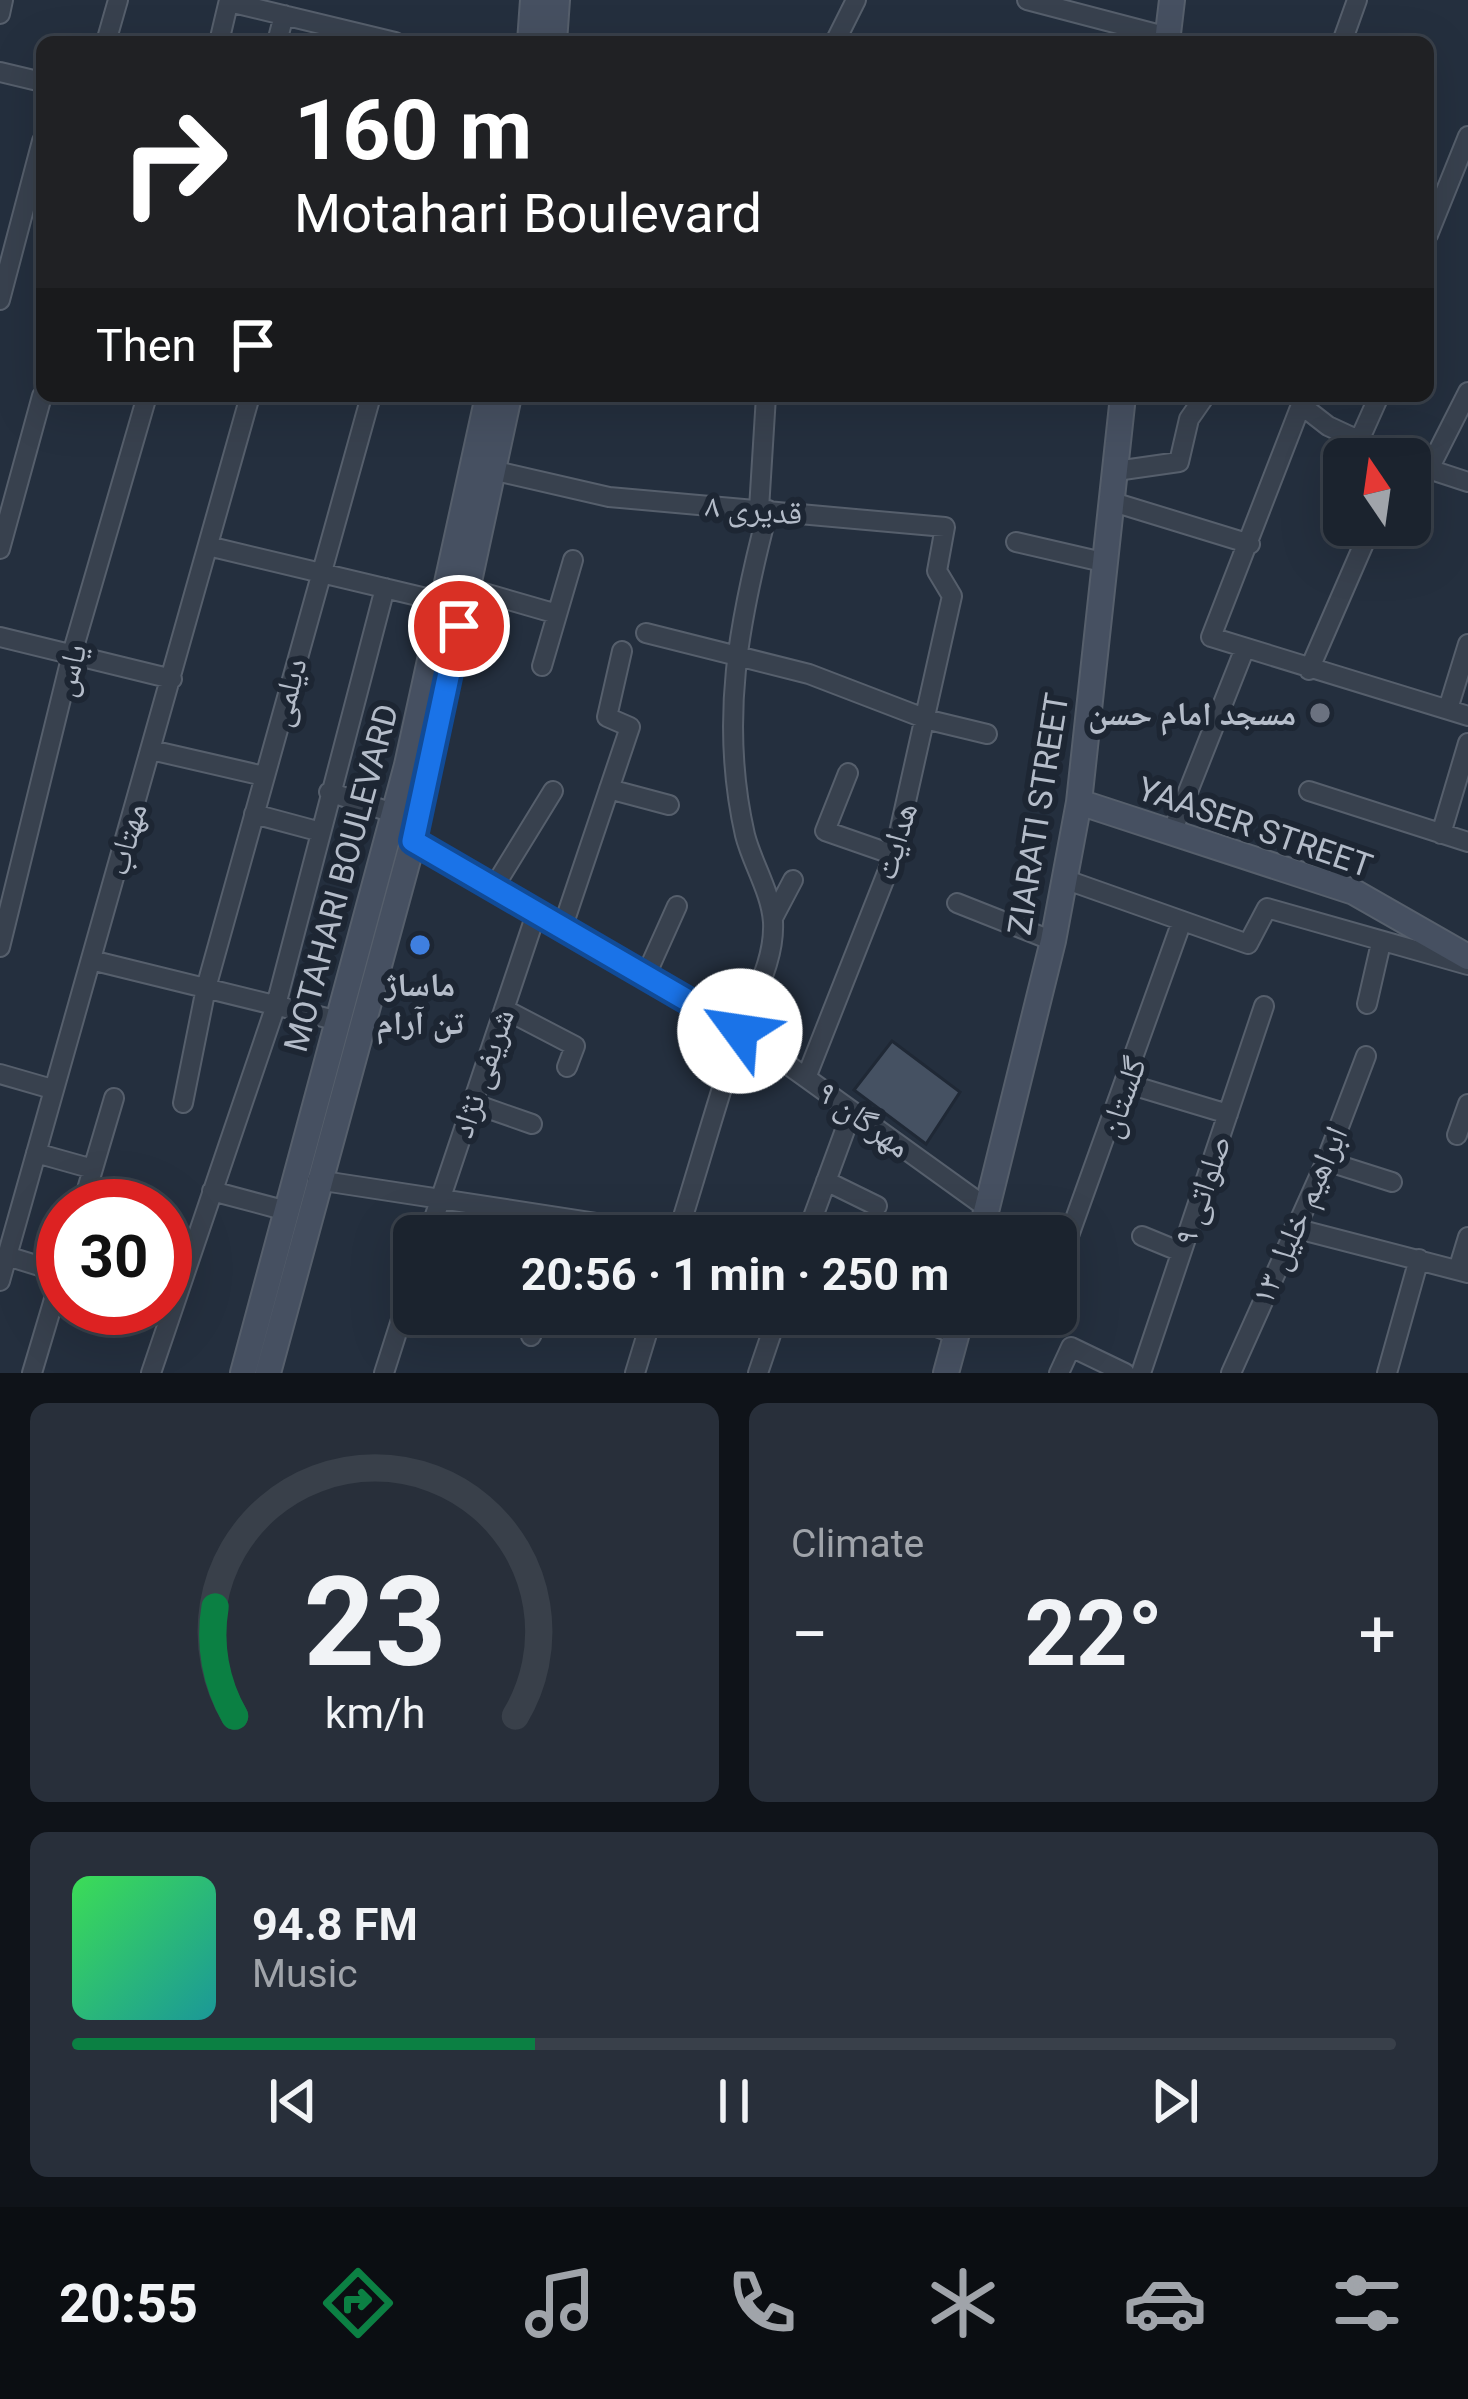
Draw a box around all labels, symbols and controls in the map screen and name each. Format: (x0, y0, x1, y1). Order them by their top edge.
text: 160 m (294, 81, 532, 180)
icon: right (96, 84, 252, 240)
text: Motahari Boulevard (294, 182, 762, 245)
icon: arrive (220, 312, 286, 378)
text: Then (96, 319, 196, 372)
north arrow (1323, 438, 1431, 546)
map controls (1323, 438, 1431, 546)
street label: قدیری ۸ (704, 485, 804, 534)
pin (408, 575, 510, 677)
icon: arrive (426, 593, 492, 659)
street label: یاس (43, 639, 96, 701)
street label: دیلمی (259, 653, 316, 731)
street label: ZIARATI STREET (1000, 690, 1076, 938)
place label: مسجد امام حسن (1088, 694, 1296, 736)
street label: MOTAHARI BOULEVARD (276, 700, 406, 1056)
marker: مسجد امام حسن (1307, 700, 1333, 726)
street label: YAASER STREET (1133, 769, 1377, 885)
street label: مهتاب (97, 798, 155, 880)
street label: هدایت (865, 798, 925, 884)
marker: ماساژ تن آرام (407, 932, 433, 958)
place label: ماساژ تن آرام (376, 965, 464, 1045)
position arrow (677, 968, 803, 1094)
street label: شریفی نژاد (442, 1003, 523, 1143)
street label: گلستان (1089, 1051, 1156, 1143)
street label: مهرگان ۹ (809, 1072, 918, 1167)
street label: ابراهیم خلیل ۱۳ (1242, 1120, 1358, 1311)
street label: صلواتی ۹ (1165, 1130, 1240, 1251)
speed limit sign: 30 (36, 1179, 192, 1335)
text: 20:56 · 1 min · 250 m (521, 1248, 949, 1301)
text: Climate (791, 1521, 924, 1567)
text: 23 (303, 1549, 446, 1695)
text: 22° (1024, 1582, 1163, 1687)
text: − (791, 1596, 829, 1673)
text: + (1359, 1596, 1396, 1673)
text: km/h (324, 1687, 425, 1737)
text: 94.8 FM (252, 1898, 418, 1951)
text: Music (252, 1951, 358, 1997)
icon: previous (260, 2068, 326, 2134)
icon: pause (701, 2068, 767, 2134)
icon: next (1142, 2068, 1208, 2134)
icon: directions (316, 2261, 400, 2345)
icon: music (518, 2261, 602, 2345)
icon: phone (720, 2261, 804, 2345)
icon: climate (921, 2261, 1005, 2345)
icon: car (1123, 2261, 1207, 2345)
icon: filters (1325, 2261, 1409, 2345)
text: 20:55 (59, 2272, 198, 2335)

